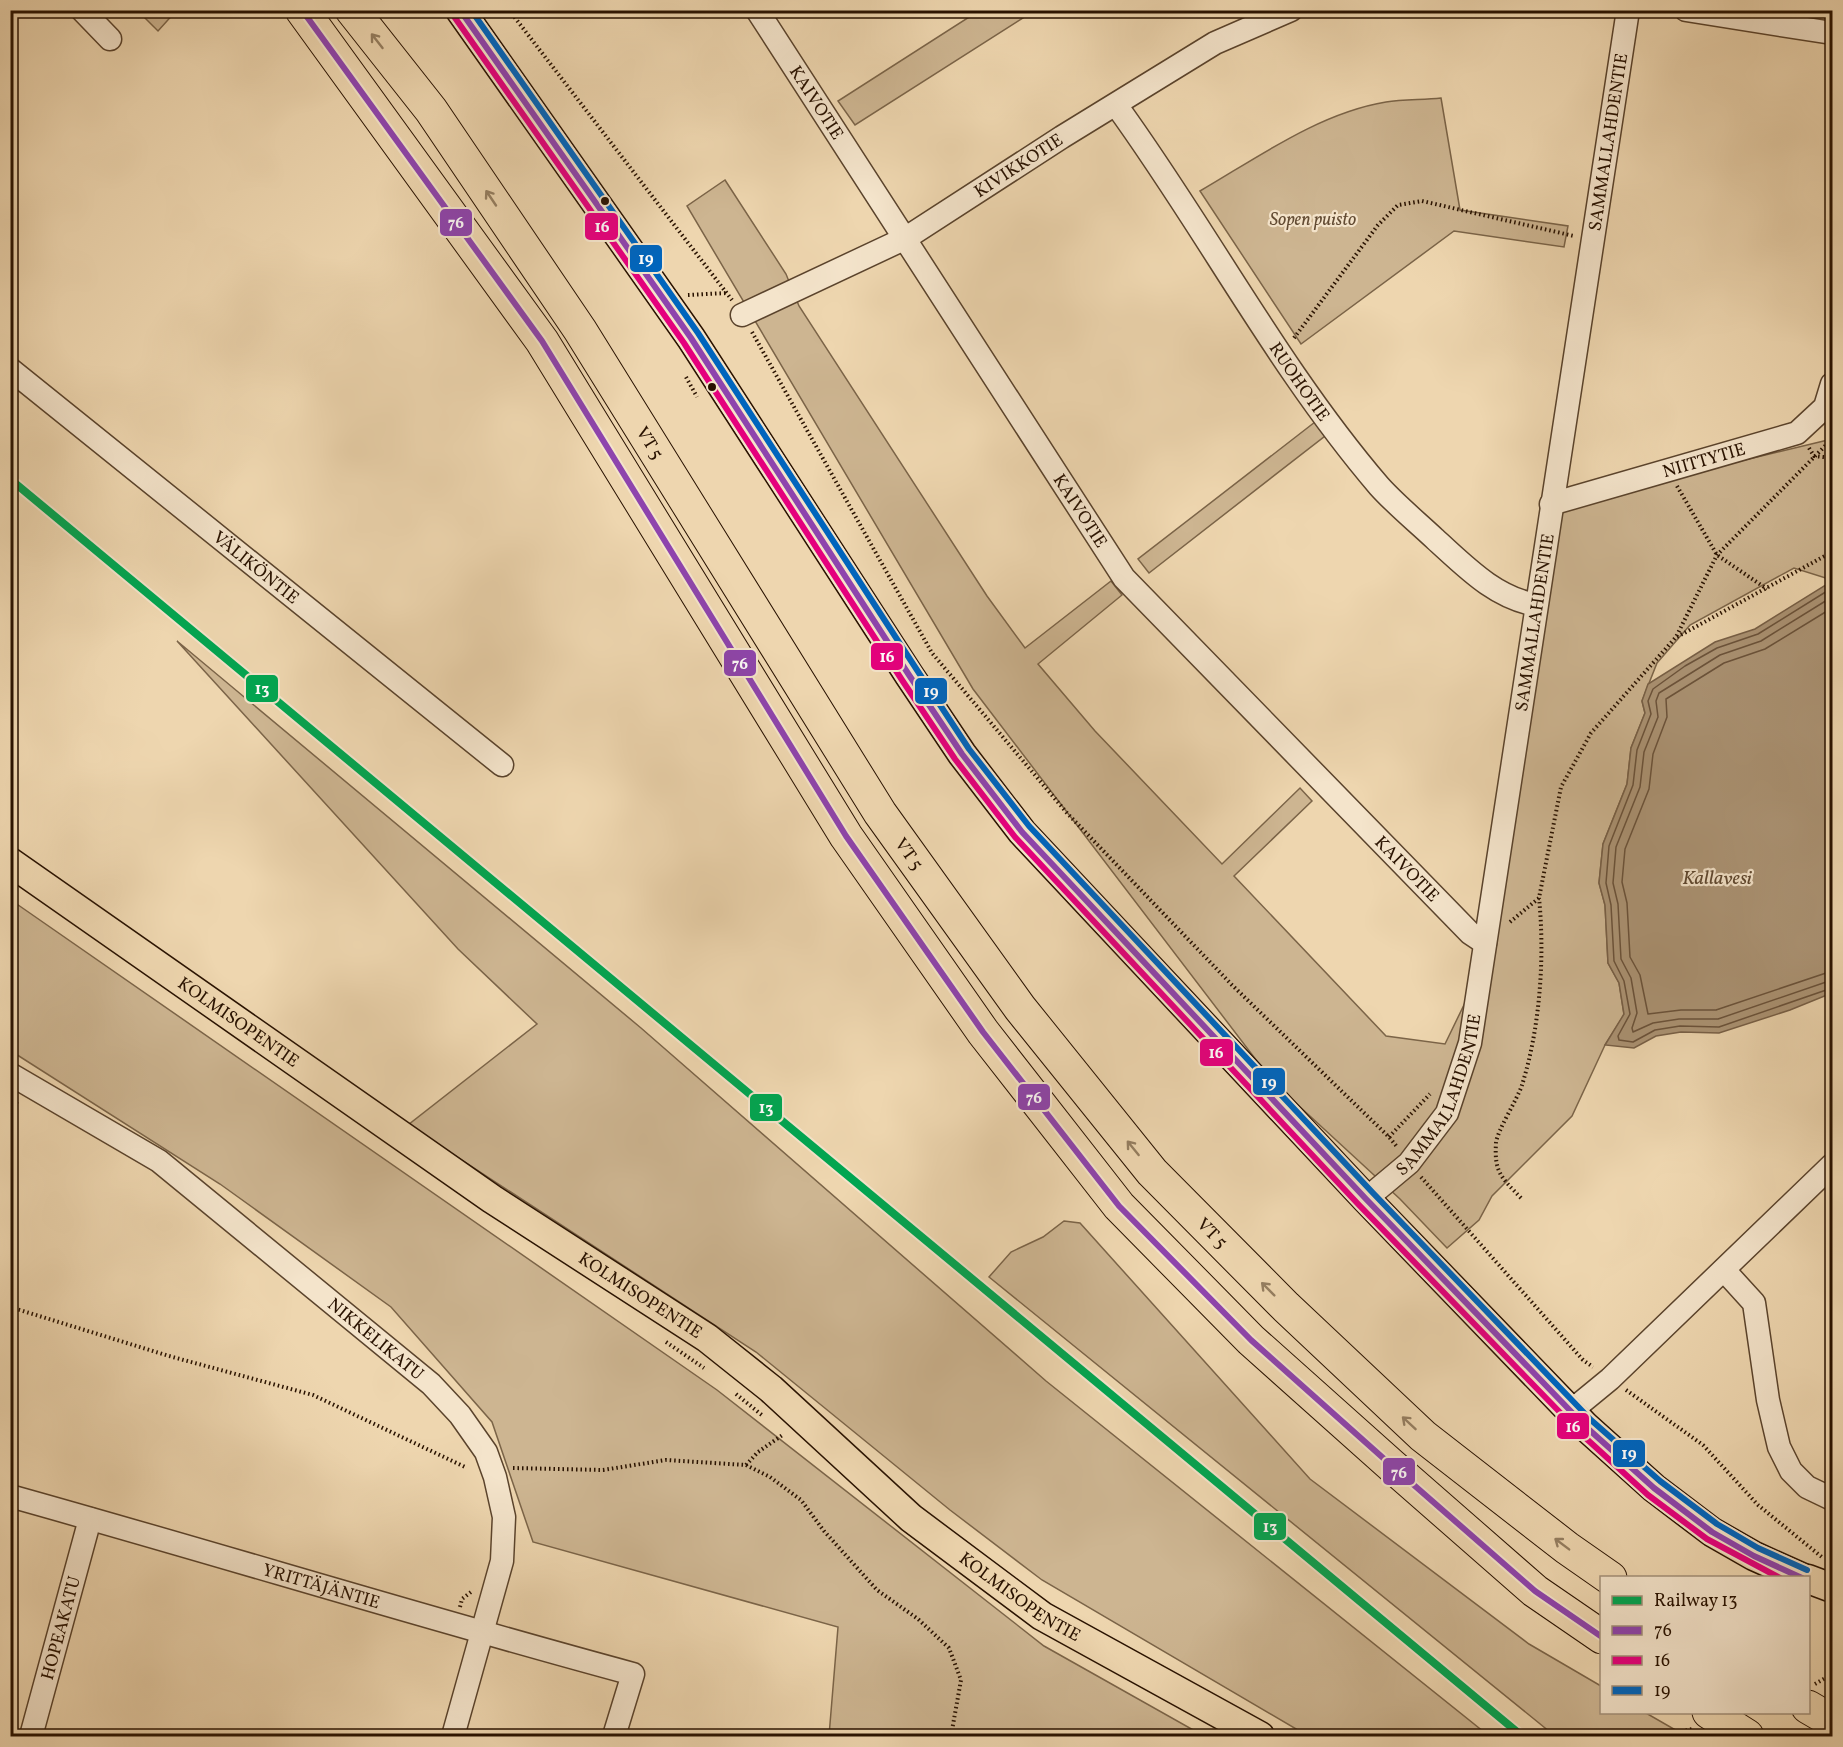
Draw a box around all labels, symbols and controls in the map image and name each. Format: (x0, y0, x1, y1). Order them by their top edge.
one-way arrow (370, 33, 383, 49)
street label: SAMMALLAHDENTIE (1583, 51, 1635, 233)
street label: KAIVOTIE (782, 61, 849, 145)
street label: KIVIKKOTIE (970, 128, 1069, 205)
one-way arrow (485, 191, 497, 207)
unlabelled marker (599, 195, 611, 207)
line badge: 76 (439, 208, 473, 237)
park label: Sopen puisto (1270, 208, 1356, 233)
line badge: 16 (584, 212, 619, 241)
text: 76 (448, 213, 464, 235)
text: 16 (594, 217, 610, 239)
line badge: 19 (629, 244, 663, 273)
text: 19 (638, 249, 654, 271)
street label: RUOHOTIE (1262, 338, 1335, 427)
unlabelled marker (706, 381, 718, 393)
street label: VT 5 (629, 422, 669, 465)
street label: NIITTYTIE (1660, 437, 1749, 485)
street label: KAIVOTIE (1046, 470, 1112, 553)
street label: VÄLIKÖNTIE (207, 526, 304, 611)
street label: SAMMALLAHDENTIE (1510, 532, 1562, 713)
line badge: 16 (870, 642, 904, 671)
text: 16 (879, 647, 895, 669)
line badge: 76 (723, 649, 757, 677)
text: 76 (732, 654, 748, 676)
line badge: 13 (245, 674, 279, 703)
line badge: 19 (914, 677, 948, 705)
text: 13 (255, 679, 269, 701)
text: 19 (923, 682, 939, 704)
street label: KAIVOTIE (1368, 831, 1444, 908)
street label: VT 5 (888, 833, 928, 876)
water label: Kallavesi (1682, 865, 1753, 893)
street label: KOLMISOPENTIE (172, 972, 304, 1074)
street label: SAMMALLAHDENTIE (1391, 1012, 1488, 1183)
line badge: 16 (1199, 1038, 1234, 1067)
text: 16 (1208, 1043, 1224, 1065)
line badge: 19 (1252, 1067, 1286, 1096)
text: 19 (1261, 1073, 1277, 1095)
line badge: 76 (1017, 1083, 1051, 1111)
text: 76 (1026, 1088, 1042, 1110)
line badge: 13 (749, 1093, 783, 1122)
text: 13 (759, 1098, 773, 1120)
one-way arrow (1126, 1141, 1140, 1156)
street label: VT 5 (1190, 1213, 1232, 1255)
street label: KOLMISOPENTIE (573, 1247, 707, 1346)
one-way arrow (1260, 1281, 1275, 1296)
street label: NIKKELIKATU (321, 1293, 428, 1387)
line badge: 16 (1556, 1412, 1590, 1440)
one-way arrow (1402, 1416, 1417, 1430)
text: 16 (1565, 1417, 1581, 1439)
line badge: 19 (1612, 1439, 1646, 1468)
text: 19 (1621, 1444, 1637, 1466)
line badge: 76 (1382, 1457, 1416, 1486)
text: 76 (1391, 1463, 1407, 1485)
line badge: 13 (1253, 1512, 1287, 1541)
text: 13 (1263, 1517, 1277, 1539)
one-way arrow (1555, 1537, 1571, 1550)
street label: KOLMISOPENTIE (953, 1547, 1085, 1649)
street label: YRITTÄJÄNTIE (259, 1558, 383, 1616)
street label: HOPEAKATU (36, 1573, 88, 1683)
legend (1600, 1576, 1810, 1714)
text: Railway 13 (1654, 1589, 1737, 1614)
text: 76 (1654, 1619, 1672, 1644)
text: 16 (1654, 1649, 1670, 1674)
text: 19 (1654, 1679, 1670, 1704)

